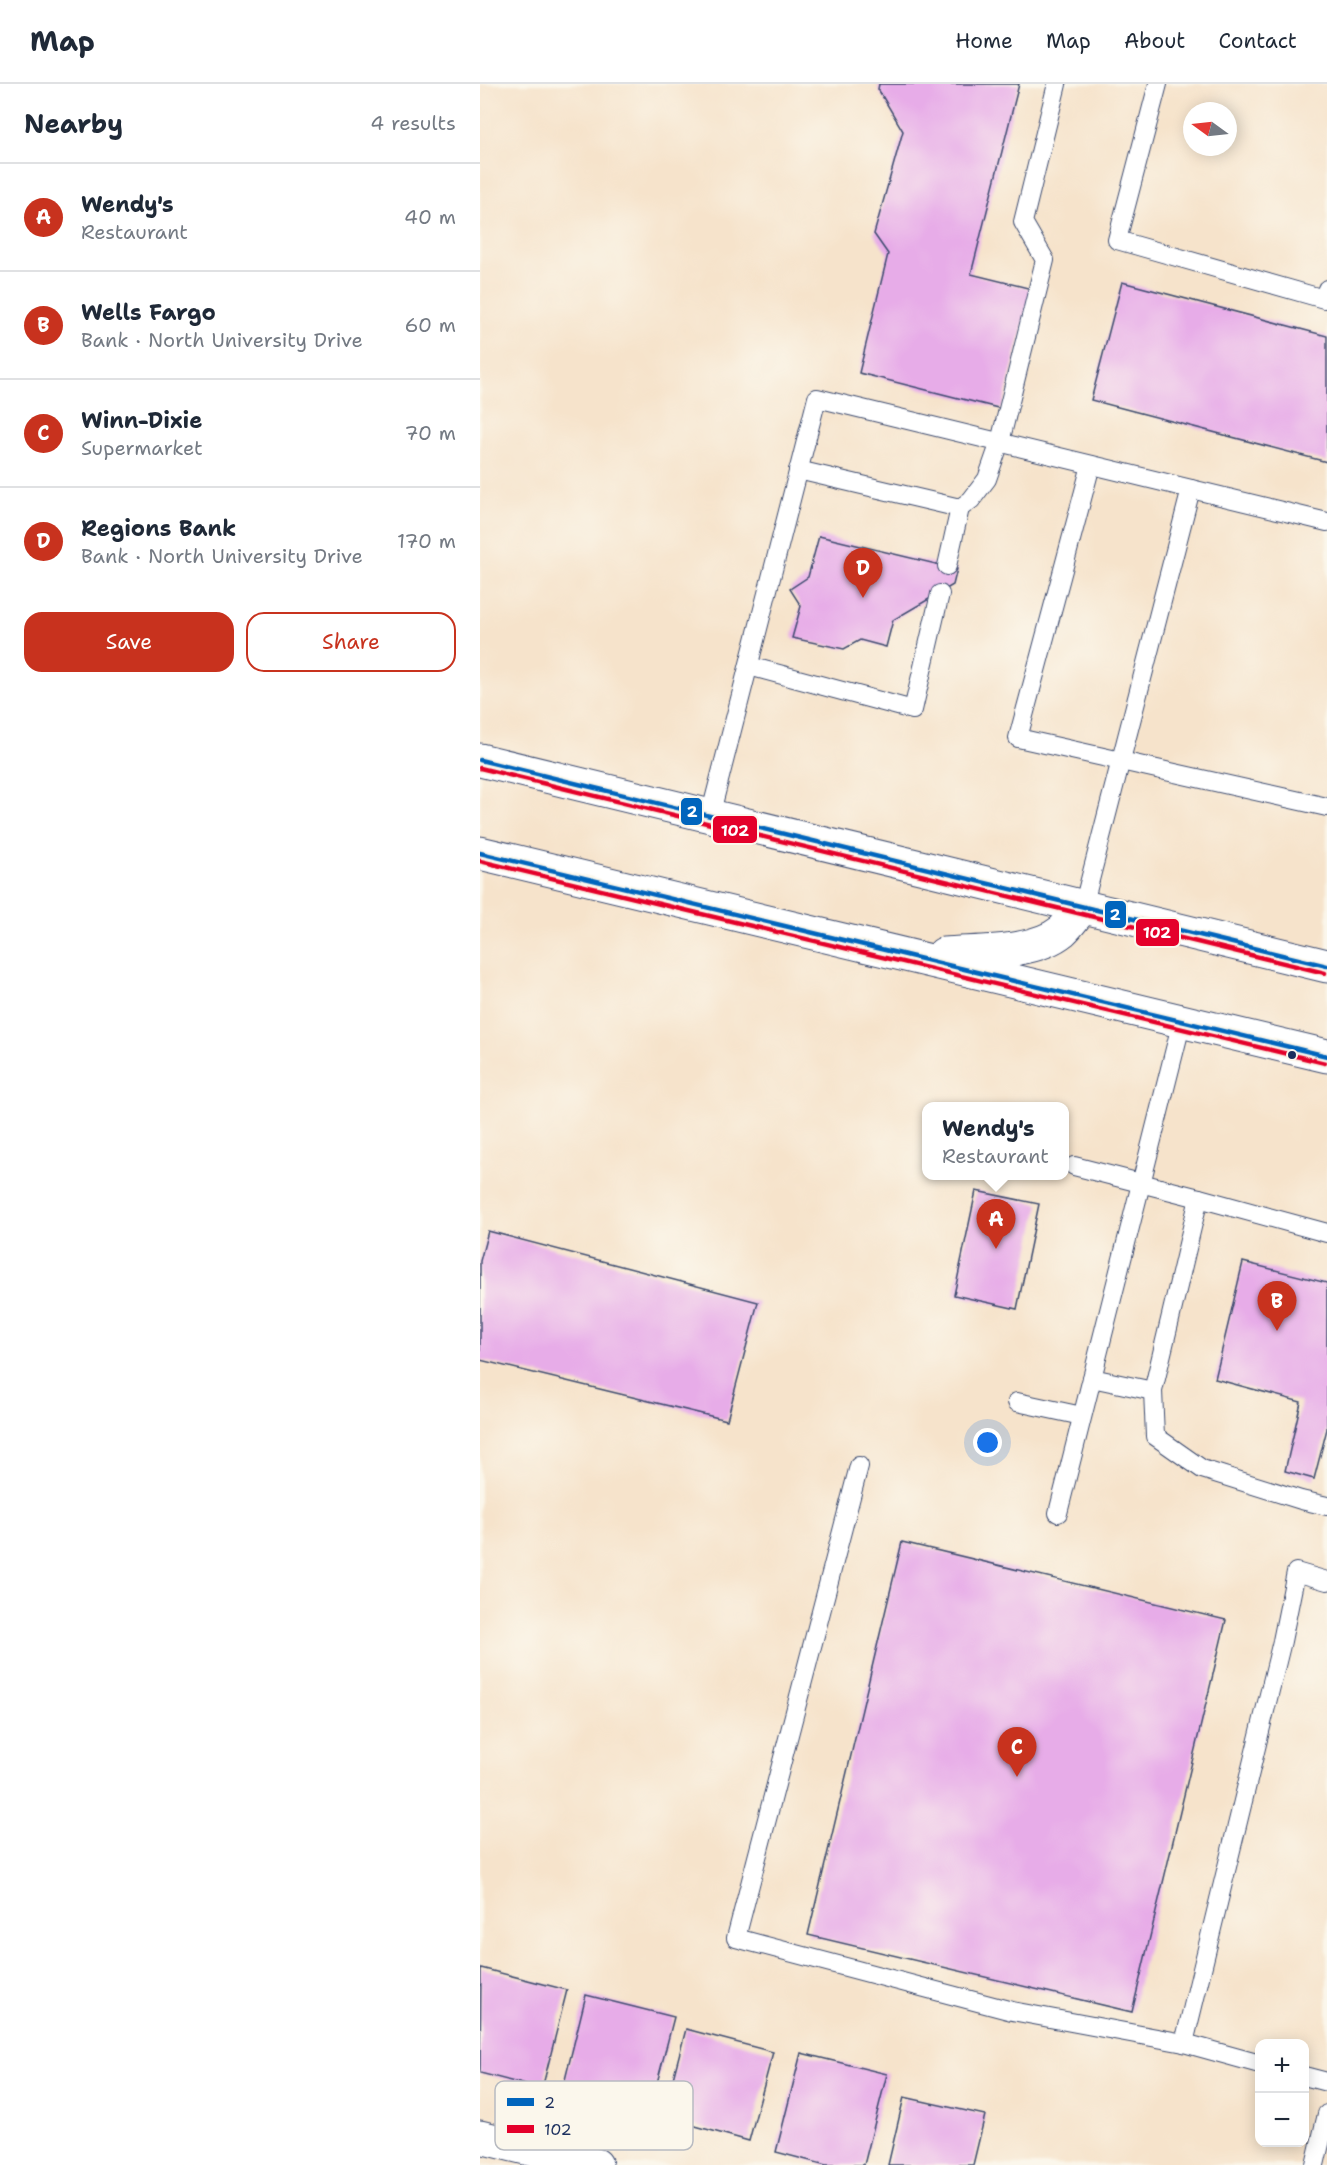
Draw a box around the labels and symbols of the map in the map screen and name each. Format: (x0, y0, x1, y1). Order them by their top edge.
north arrow (1183, 102, 1237, 156)
pin: D (844, 548, 883, 598)
line badge: 2 (680, 797, 703, 826)
text: 2 (686, 801, 698, 822)
line badge: 102 (712, 815, 758, 844)
text: 102 (721, 820, 749, 841)
line badge: 2 (1104, 900, 1127, 929)
text: 2 (1109, 904, 1121, 925)
line badge: 102 (1135, 918, 1180, 947)
text: 102 (1143, 922, 1171, 943)
unlabelled marker (1286, 1049, 1298, 1061)
pin: A (976, 1200, 1016, 1249)
pin: B (1258, 1282, 1296, 1331)
your location (973, 1428, 1002, 1457)
pin: C (998, 1728, 1036, 1777)
legend (495, 2081, 693, 2150)
text: 2 (544, 2092, 555, 2113)
text: 102 (544, 2119, 572, 2140)

